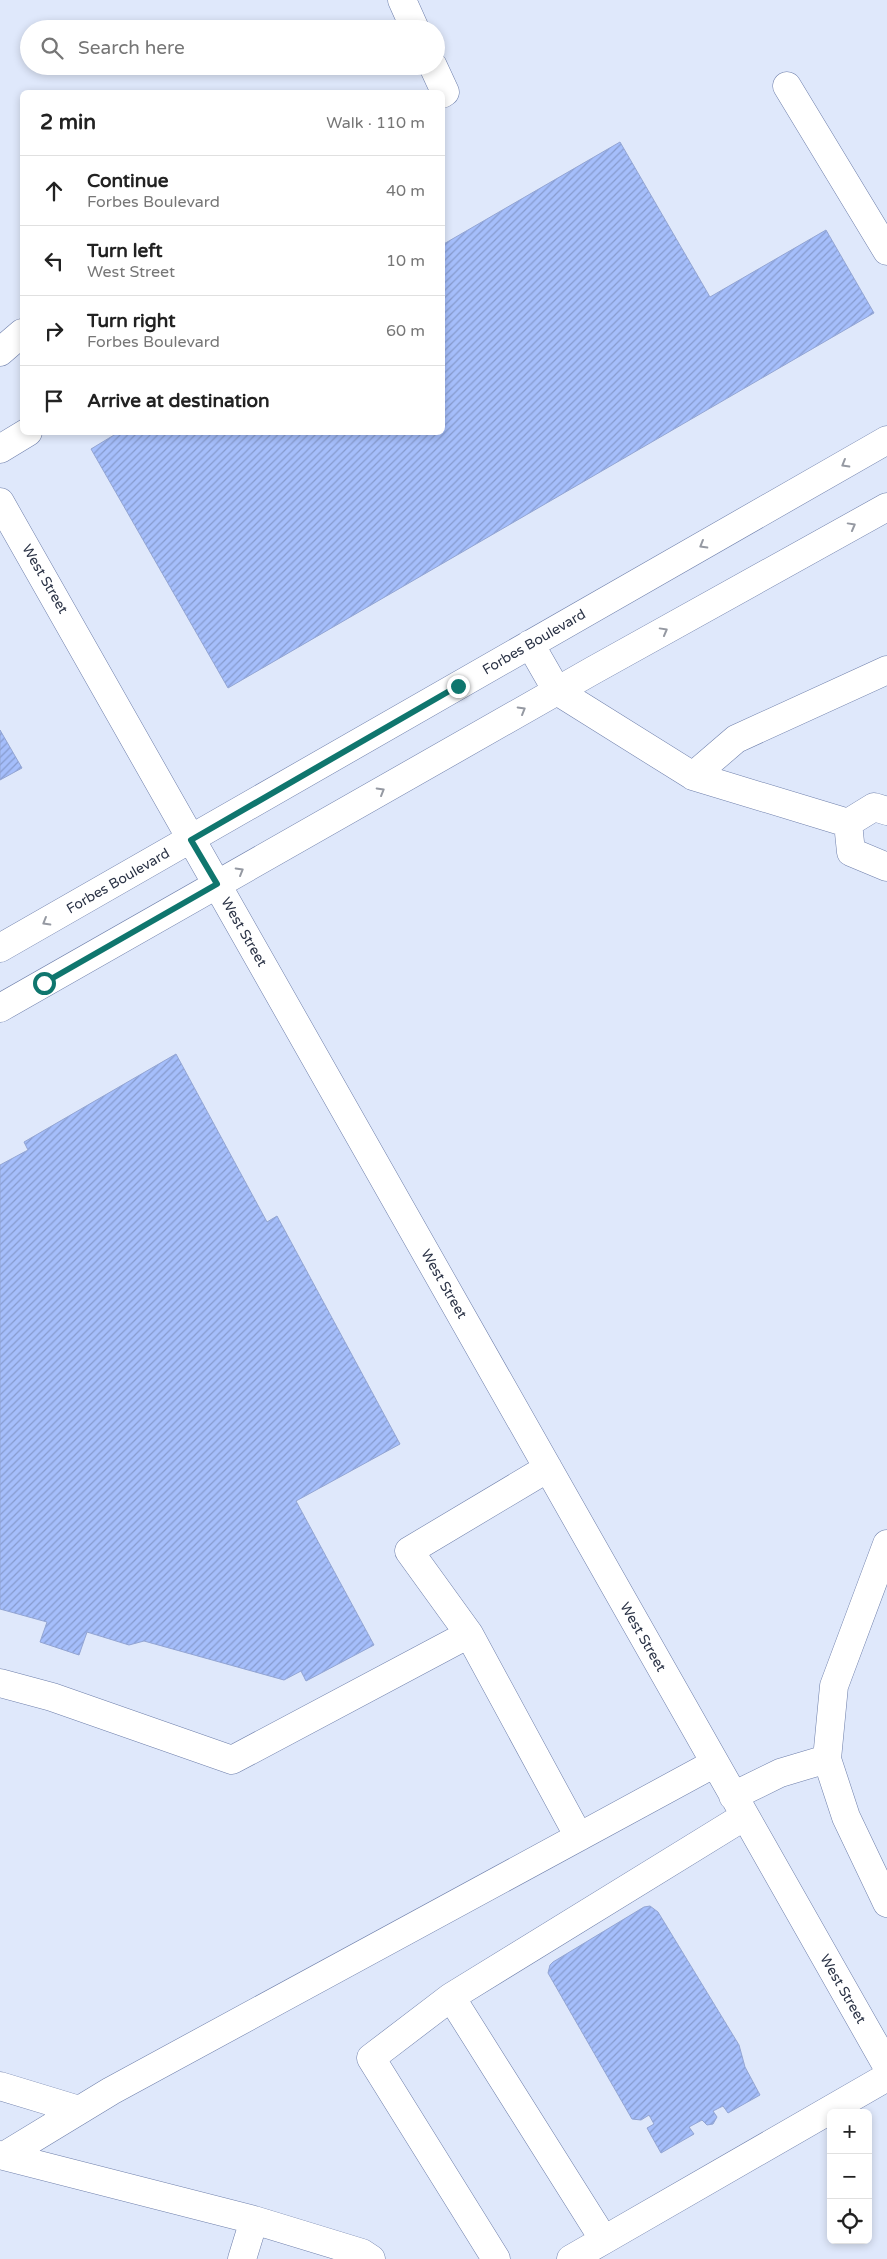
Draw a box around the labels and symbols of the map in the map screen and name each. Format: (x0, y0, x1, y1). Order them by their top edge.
one-way arrow (841, 458, 850, 468)
one-way arrow (847, 522, 856, 532)
one-way arrow (700, 539, 709, 549)
street label: West Street (18, 541, 72, 617)
street label: Forbes Boulevard (479, 606, 589, 678)
one-way arrow (659, 627, 668, 637)
route end (447, 675, 470, 698)
one-way arrow (517, 707, 526, 717)
one-way arrow (376, 787, 385, 797)
street label: Forbes Boulevard (63, 845, 173, 917)
one-way arrow (235, 868, 244, 878)
street label: West Street (217, 894, 271, 970)
one-way arrow (43, 916, 52, 926)
route start (33, 972, 56, 995)
street label: West Street (417, 1246, 471, 1322)
street label: West Street (616, 1599, 670, 1675)
street label: West Street (816, 1951, 870, 2027)

